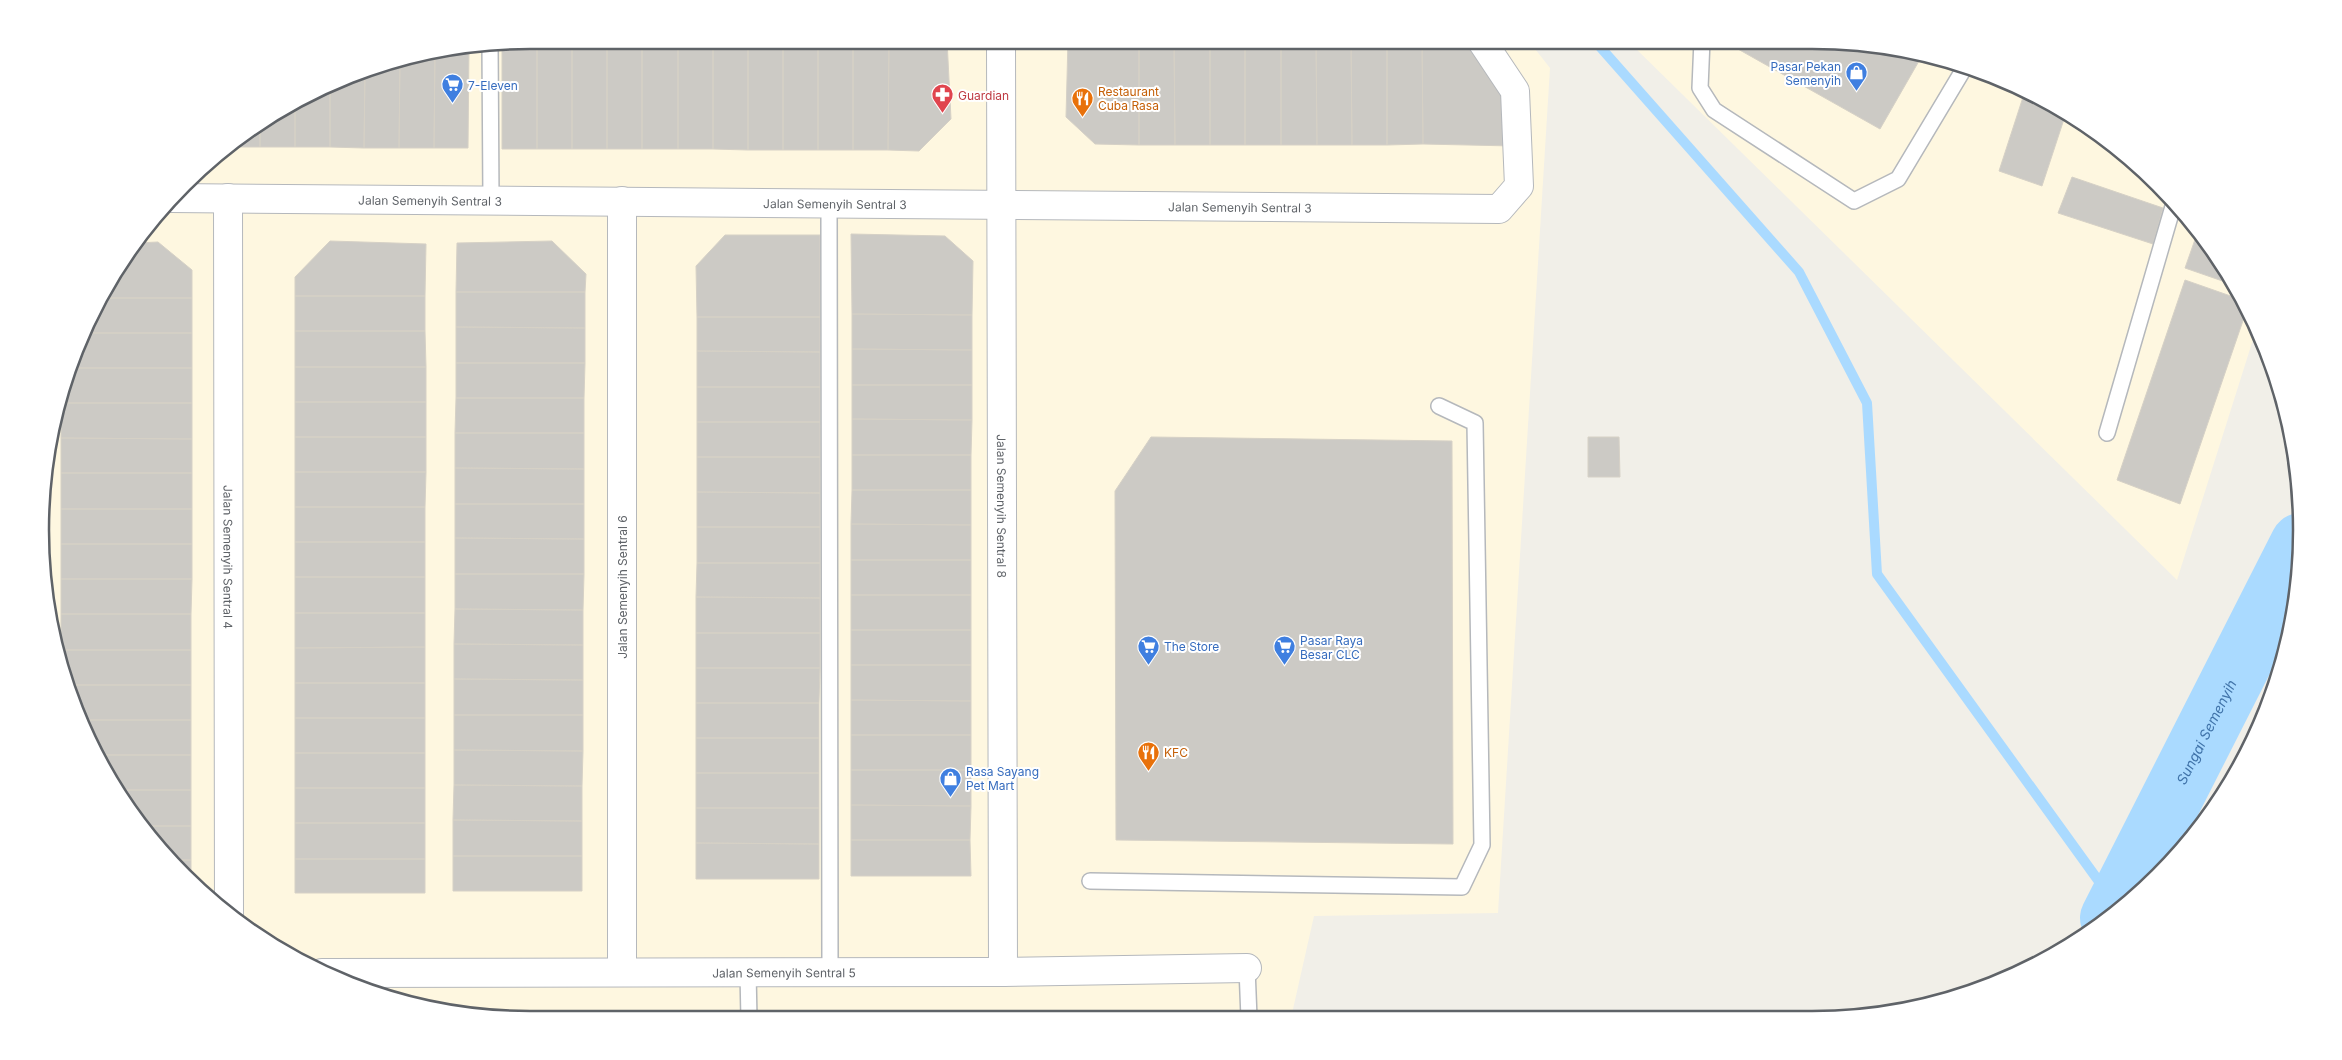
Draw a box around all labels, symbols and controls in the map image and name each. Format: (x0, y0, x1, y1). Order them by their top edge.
place label: Pasar Pekan Semenyih (1771, 59, 1841, 88)
shop icon: Pasar Pekan Semenyih (1845, 61, 1869, 92)
supermarket icon: 7-Eleven (440, 73, 464, 104)
place label: 7-Eleven (468, 78, 518, 93)
pharmacy icon: Guardian (930, 83, 954, 114)
place label: Restaurant Cuba Rasa (1098, 84, 1159, 113)
restaurant icon: Restaurant Cuba Rasa (1070, 86, 1094, 117)
place label: Guardian (958, 88, 1009, 103)
street label: Jalan Semenyih Sentral 3 (358, 192, 502, 208)
street label: Jalan Semenyih Sentral 3 (763, 195, 907, 212)
street label: Jalan Semenyih Sentral 3 (1168, 199, 1312, 215)
street label: Jalan Semenyih Sentral 8 (994, 434, 1010, 578)
street label: Jalan Semenyih Sentral 4 (221, 485, 236, 629)
street label: Jalan Semenyih Sentral 6 (615, 515, 630, 659)
place label: Pasar Raya Besar CLC (1300, 633, 1363, 662)
supermarket icon: The Store (1136, 634, 1160, 665)
supermarket icon: Pasar Raya Besar CLC (1272, 635, 1296, 666)
place label: The Store (1164, 639, 1219, 654)
water label: Sungai Semenyih (2172, 677, 2239, 787)
restaurant icon: KFC (1136, 740, 1160, 771)
place label: KFC (1164, 745, 1188, 760)
place label: Rasa Sayang Pet Mart (966, 764, 1039, 793)
shop icon: Rasa Sayang Pet Mart (938, 766, 962, 797)
street label: Jalan Semenyih Sentral 5 (712, 965, 856, 980)

